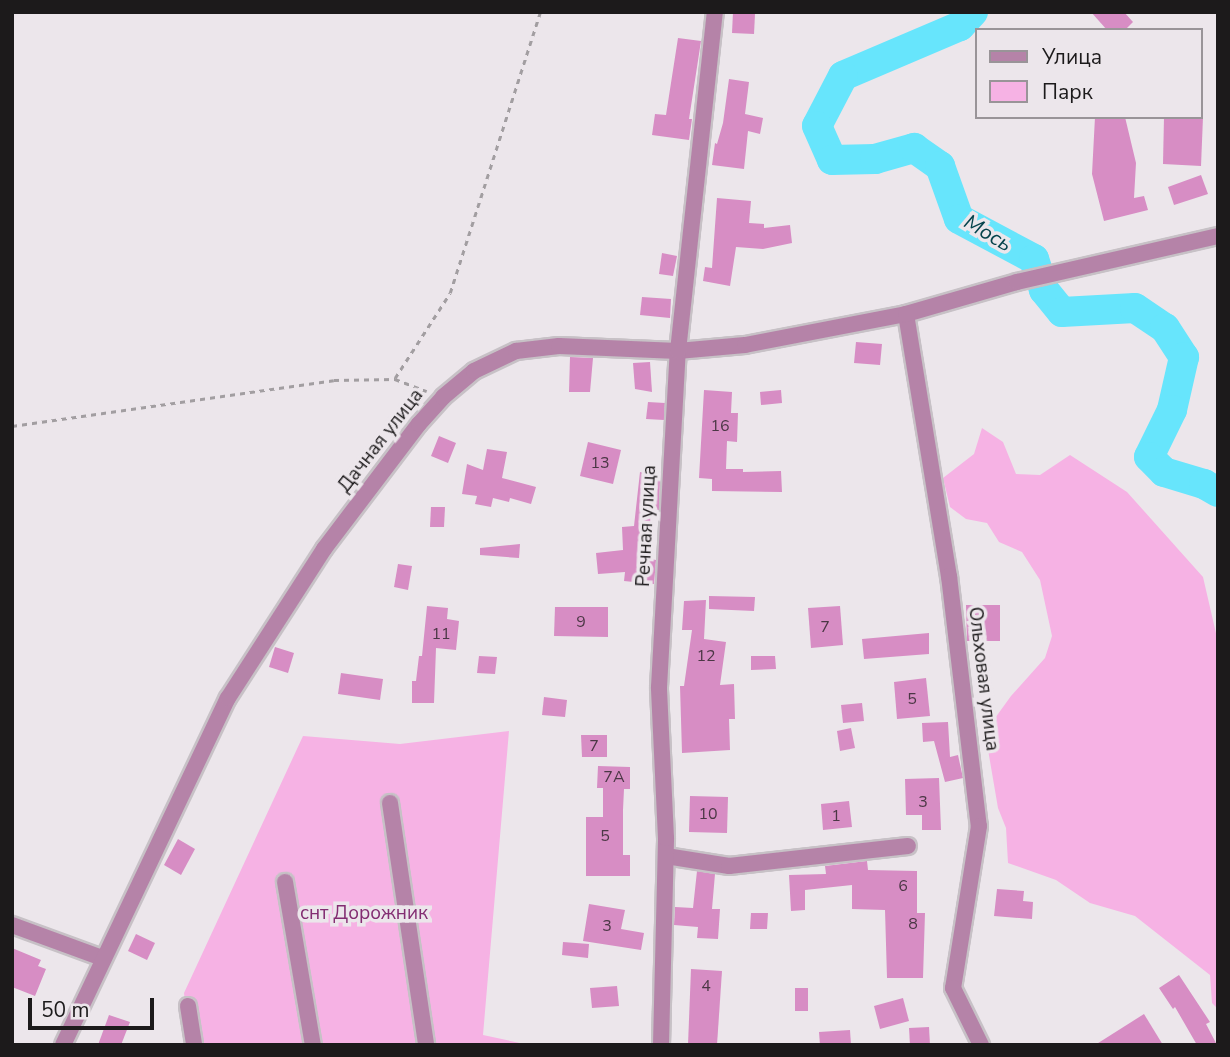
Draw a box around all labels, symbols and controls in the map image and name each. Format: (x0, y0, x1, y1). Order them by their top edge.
legend (974, 28, 1202, 119)
text: Улица (1042, 43, 1102, 71)
text: Парк (1042, 78, 1093, 106)
water label: Мось (960, 209, 1016, 257)
street label: Дачная улица (334, 385, 428, 497)
house number: 16 (710, 416, 730, 436)
house number: 13 (590, 453, 610, 473)
street label: Речная улица (632, 464, 662, 588)
street label: Ольховая улица (963, 606, 1003, 752)
house number: 9 (576, 612, 586, 632)
house number: 7 (820, 617, 830, 637)
house number: 11 (431, 624, 451, 644)
house number: 12 (696, 646, 716, 666)
house number: 5 (907, 689, 917, 709)
house number: 7 (589, 736, 599, 756)
house number: 7А (603, 767, 625, 787)
house number: 3 (918, 792, 928, 812)
house number: 10 (698, 804, 718, 824)
house number: 1 (831, 806, 841, 826)
house number: 5 (600, 826, 610, 846)
house number: 6 (898, 876, 908, 896)
park label: снт Дорожник (300, 903, 428, 925)
house number: 8 (908, 914, 918, 934)
house number: 3 (602, 916, 612, 936)
house number: 4 (701, 976, 711, 996)
scale bar (32, 984, 158, 1028)
text: 50 m (41, 996, 90, 1024)

